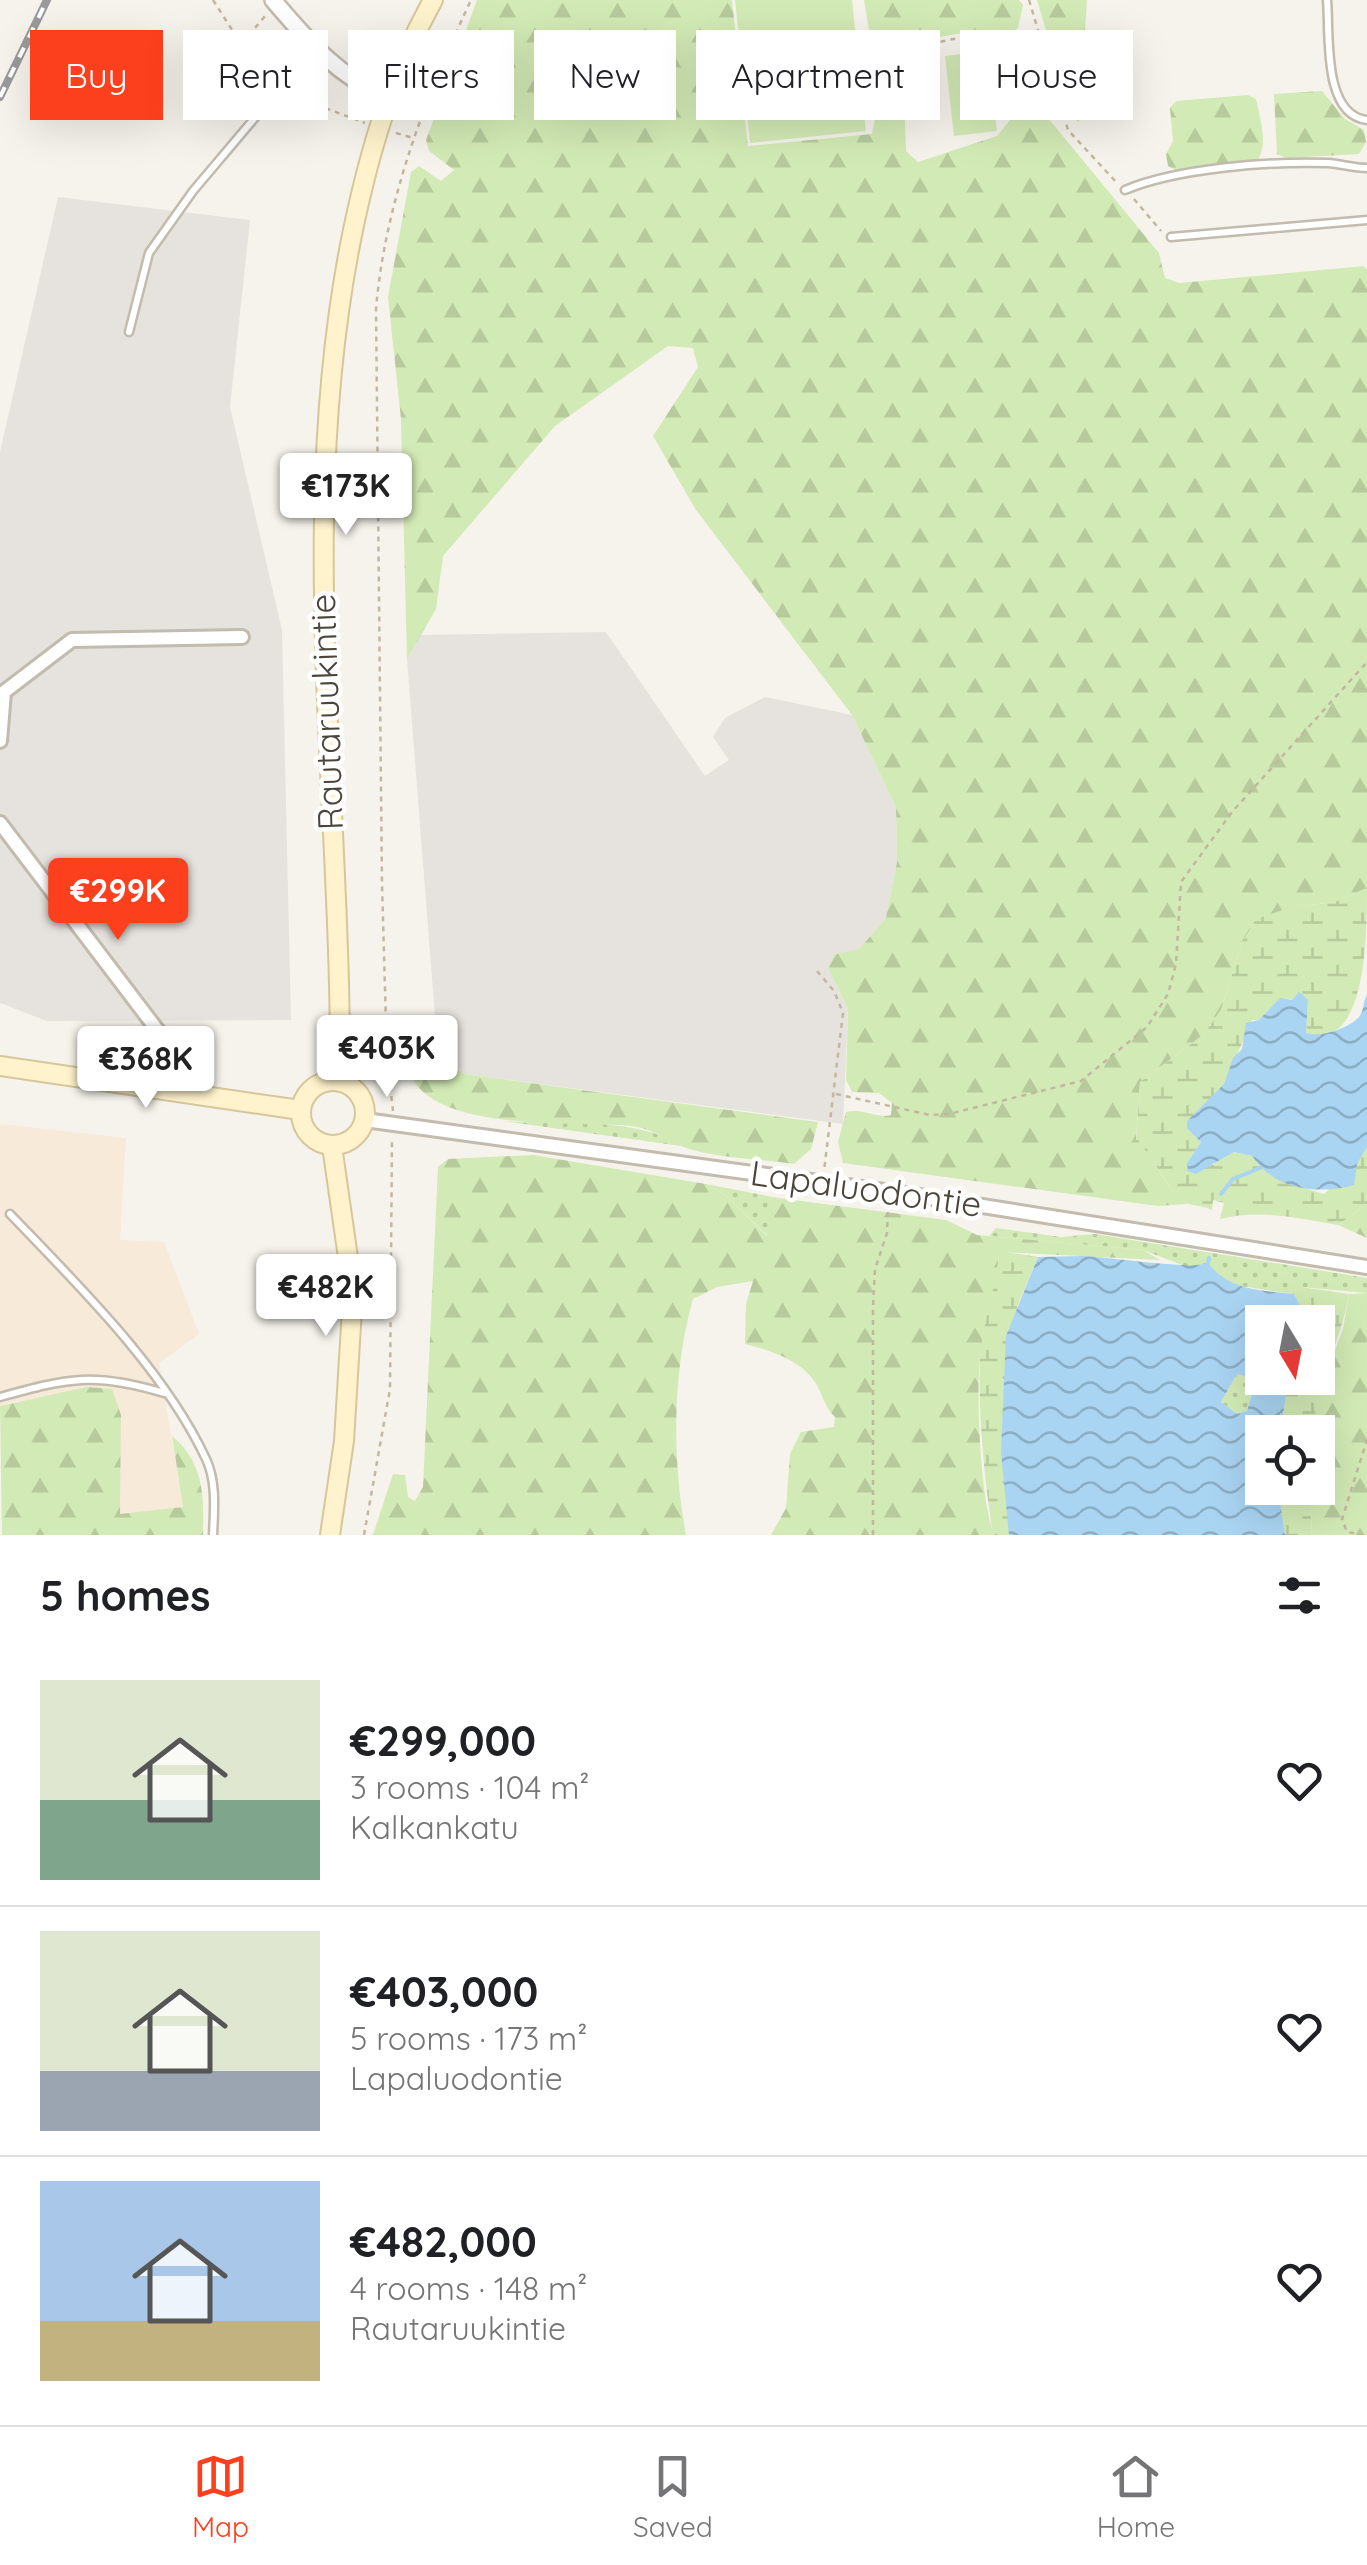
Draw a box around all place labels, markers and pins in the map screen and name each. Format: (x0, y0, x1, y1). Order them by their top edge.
pin: €173K (276, 453, 416, 538)
pin: €299K (48, 858, 188, 943)
pin: €403K (317, 1015, 457, 1100)
pin: €368K (76, 1026, 216, 1111)
pin: €482K (256, 1254, 396, 1339)

